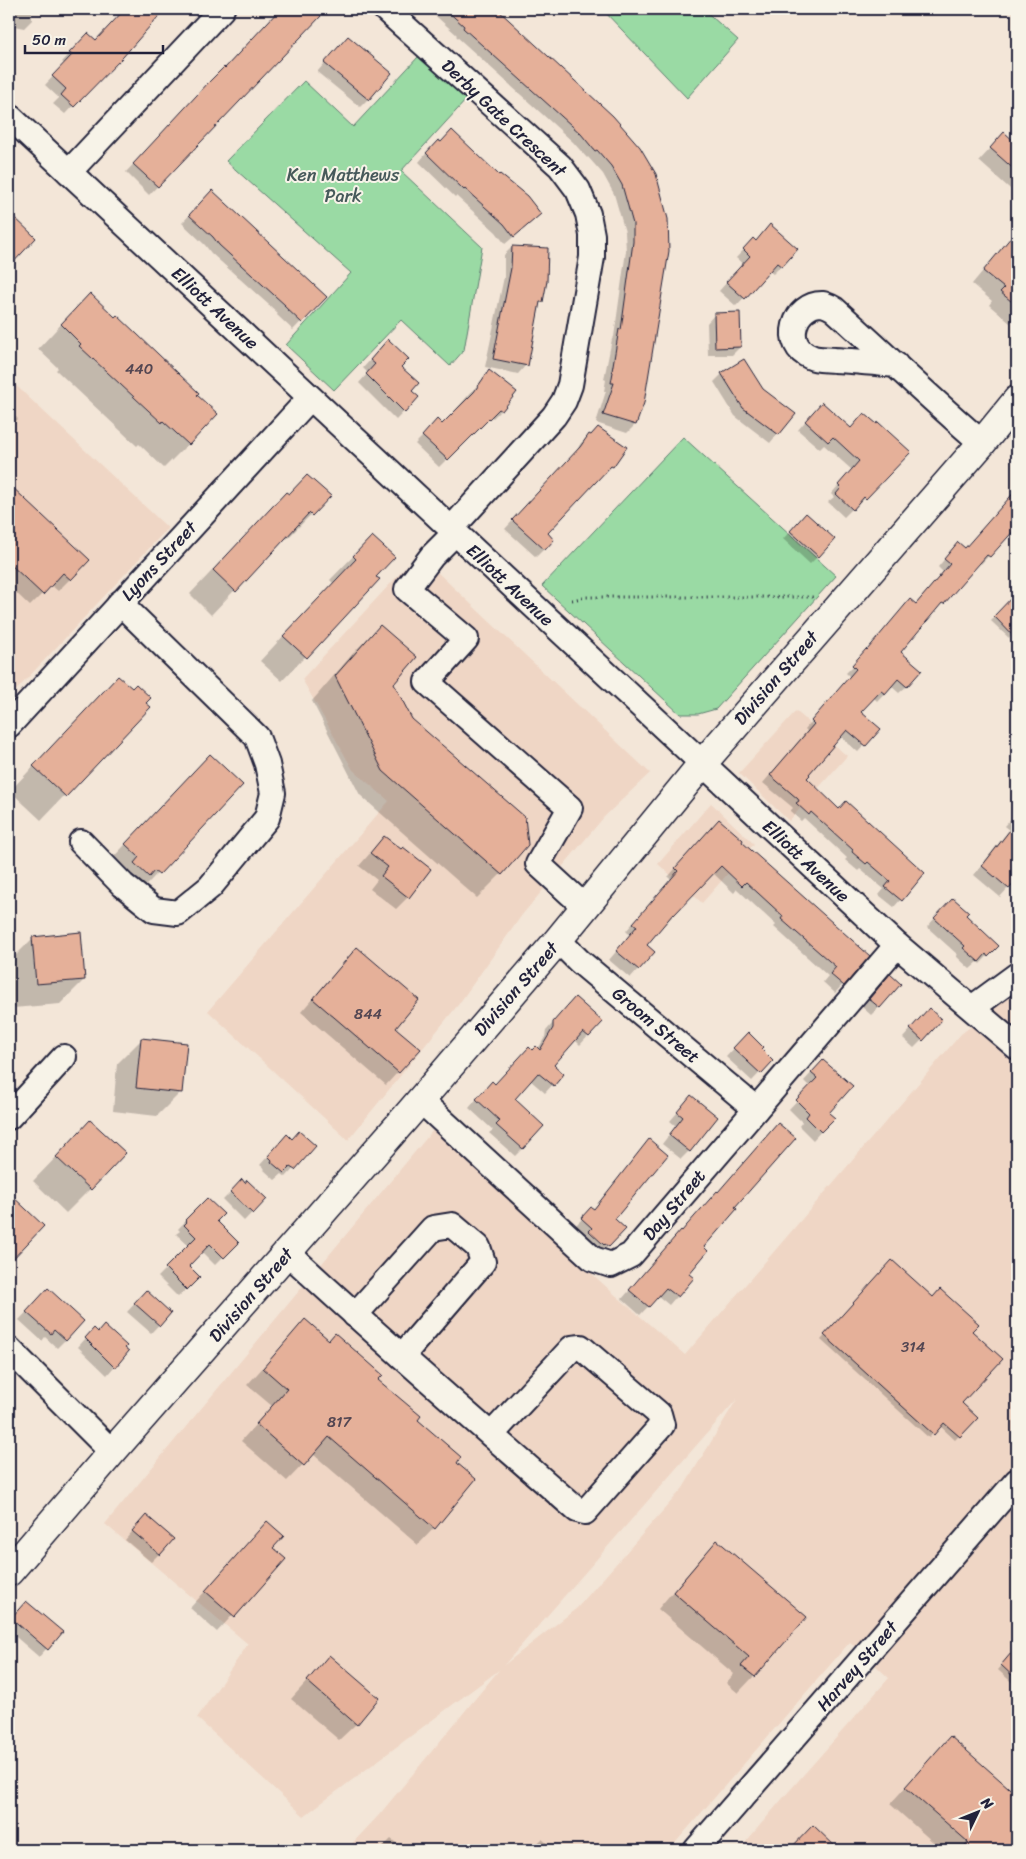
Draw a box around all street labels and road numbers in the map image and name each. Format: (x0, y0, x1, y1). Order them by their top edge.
street label: Derby Gate Crescent (434, 51, 575, 186)
street label: Elliott Avenue (163, 258, 267, 358)
street label: Lyons Street (113, 513, 206, 609)
street label: Elliott Avenue (458, 535, 562, 635)
street label: Division Street (725, 623, 827, 733)
street label: Elliott Avenue (754, 811, 858, 911)
street label: Division Street (465, 934, 567, 1044)
street label: Groom Street (605, 978, 707, 1072)
street label: Day Street (634, 1162, 714, 1248)
street label: Division Street (200, 1240, 302, 1350)
street label: Harvey Street (808, 1613, 906, 1719)

